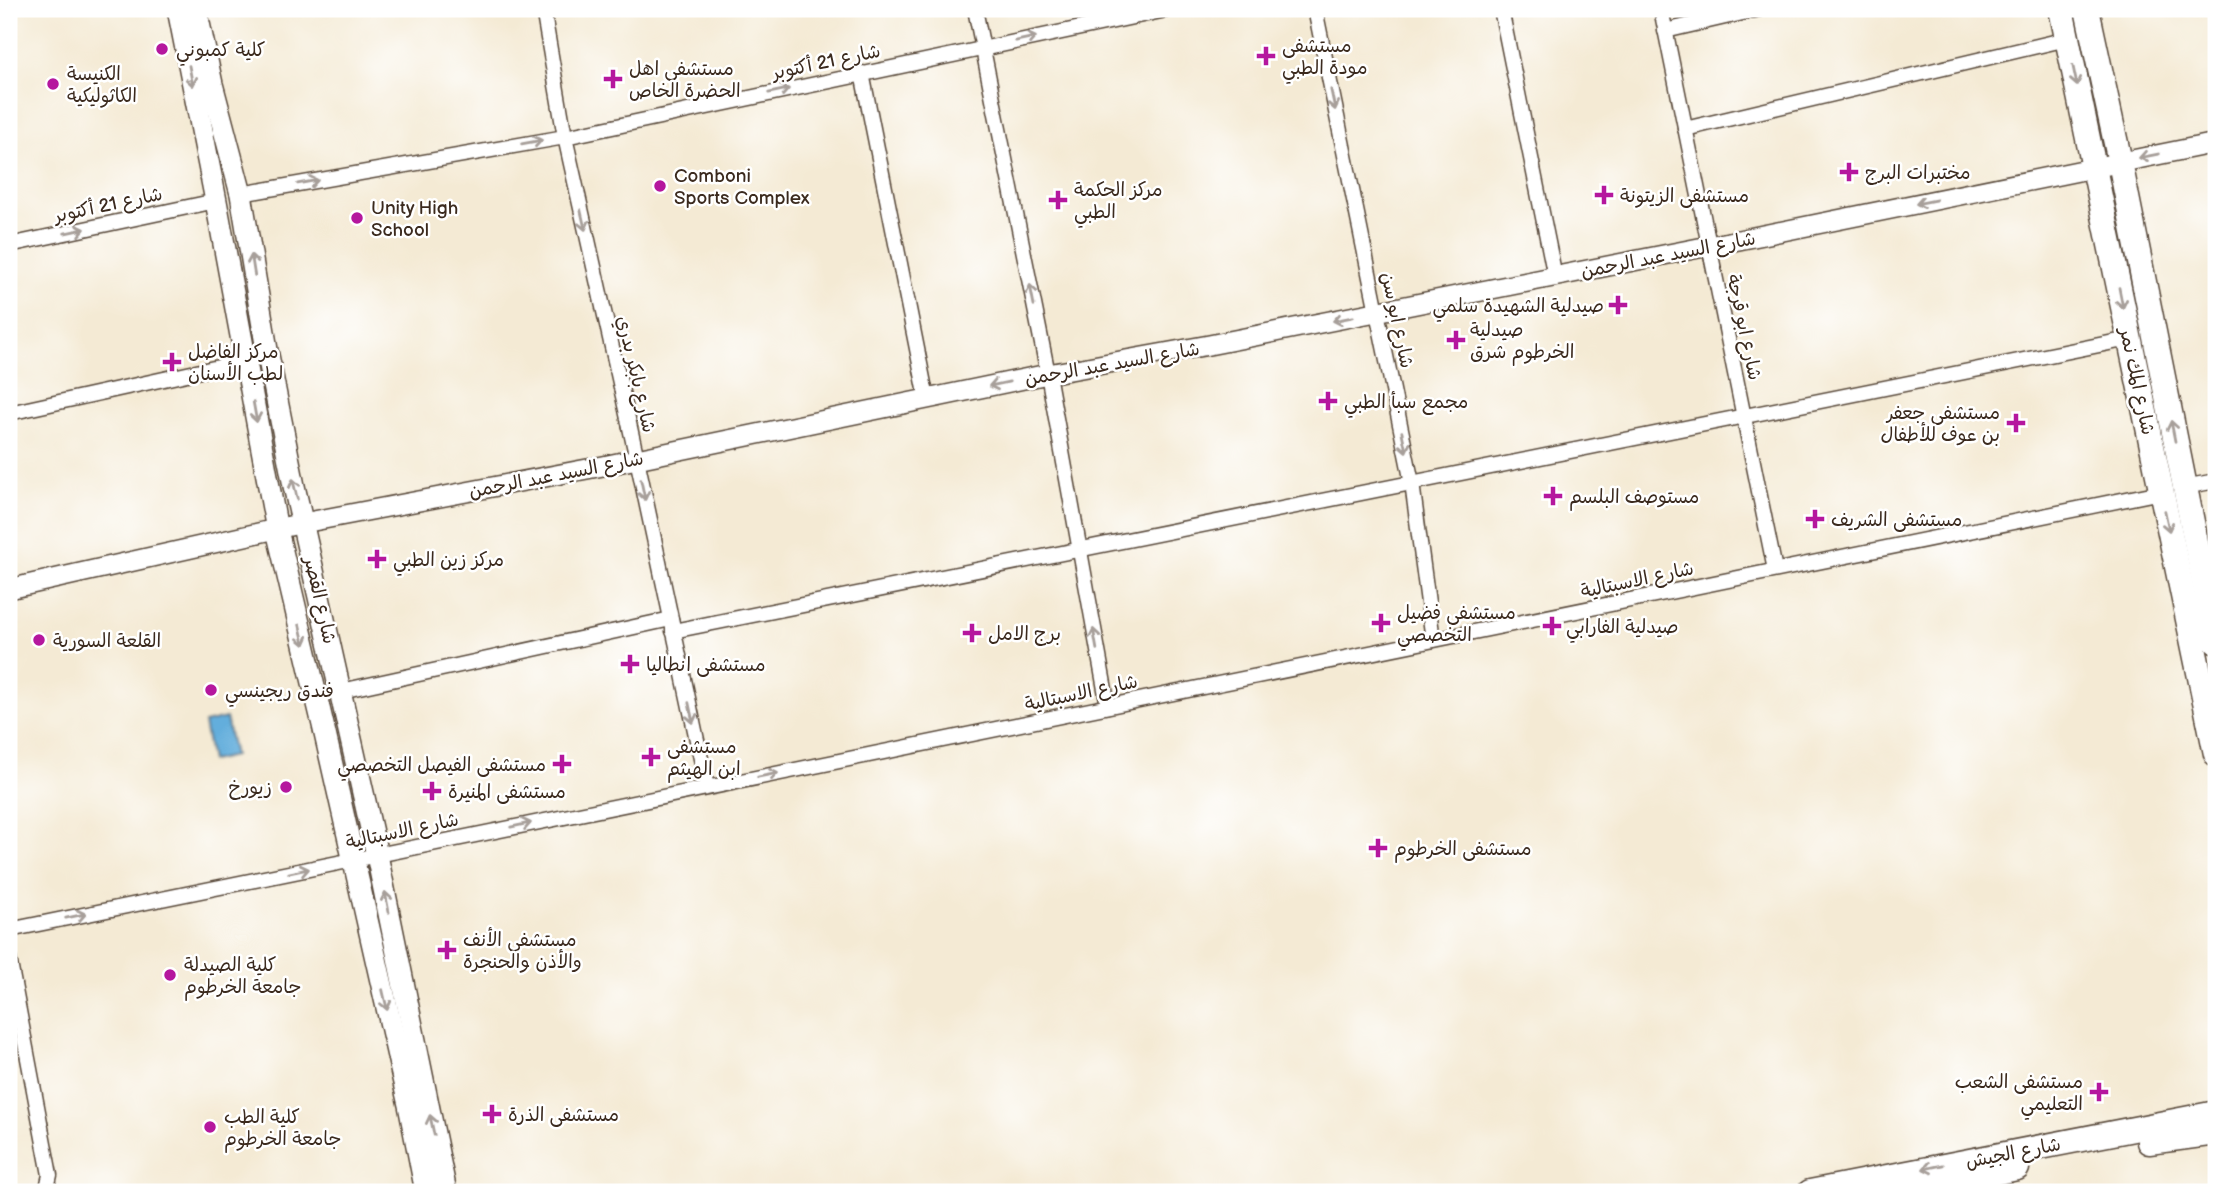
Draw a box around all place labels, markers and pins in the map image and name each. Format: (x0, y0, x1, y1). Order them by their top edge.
place label: مستشفى مودة الطبي (1282, 35, 1368, 84)
place label: كلية كمبوني (176, 39, 265, 66)
marker: كلية كمبوني (154, 41, 170, 57)
marker: مستشفى مودة الطبي (1256, 46, 1276, 66)
place label: مستشفى اهل الحضرة الخاص (629, 58, 741, 103)
place label: الكنيسة الكاثوليكية (67, 63, 137, 108)
marker: مستشفى اهل الحضرة الخاص (603, 69, 623, 89)
marker: الكنيسة الكاثوليكية (45, 76, 61, 92)
marker: مختبرات البرج (1839, 162, 1859, 182)
place label: مختبرات البرج (1865, 162, 1971, 185)
place label: Comboni Sports Complex (674, 165, 810, 210)
marker: Comboni Sports Complex (652, 178, 668, 194)
place label: مركز الحكمة الطبي (1074, 179, 1163, 228)
marker: مستشفى الزيتونة (1594, 185, 1614, 205)
place label: مستشفى الزيتونة (1620, 185, 1749, 208)
marker: مركز الحكمة الطبي (1048, 190, 1068, 210)
place label: Unity High School (371, 197, 458, 242)
marker: Unity High School (349, 210, 365, 226)
place label: صيدلية الشهيدة سلمي (1432, 295, 1604, 322)
marker: صيدلية الشهيدة سلمي (1610, 297, 1626, 313)
place label: صيدلية الخرطوم شرق (1470, 319, 1574, 366)
marker: صيدلية الخرطوم شرق (1448, 332, 1464, 348)
place label: مركز الفاضل لطب الأسنان (188, 341, 283, 386)
marker: مركز الفاضل لطب الأسنان (162, 352, 182, 372)
marker: مجمع سبأ الطبي (1318, 391, 1338, 411)
place label: مجمع سبأ الطبي (1344, 391, 1468, 418)
place label: مستشفى جعفر بن عوف للأطفال (1880, 402, 2000, 447)
marker: مستشفى جعفر بن عوف للأطفال (2006, 413, 2026, 433)
marker: مستوصف البلسم (1543, 486, 1563, 506)
place label: مستوصف البلسم (1569, 486, 1699, 511)
marker: مستشفى الشريف (1805, 509, 1825, 529)
place label: مستشفى الشريف (1831, 509, 1962, 532)
marker: مركز زين الطبي (367, 549, 387, 569)
place label: مركز زين الطبي (393, 549, 504, 576)
place label: مستشفى فضيل التخصصي (1397, 602, 1516, 651)
marker: مستشفى فضيل التخصصي (1371, 613, 1391, 633)
place label: صيدلية الفارابي (1566, 616, 1679, 643)
marker: صيدلية الفارابي (1544, 618, 1560, 634)
marker: برج الامل (962, 623, 982, 643)
place label: برج الامل (988, 623, 1061, 646)
place label: القلعة السورية (53, 630, 161, 653)
marker: القلعة السورية (31, 632, 47, 648)
marker: مستشفى انطاليا (620, 654, 640, 674)
place label: مستشفى انطاليا (646, 654, 766, 677)
place label: فندق ريجينسي (225, 680, 334, 707)
marker: فندق ريجينسي (203, 682, 219, 698)
place label: مستشفى ابن الهيثم (667, 736, 741, 783)
marker: مستشفى ابن الهيثم (641, 747, 661, 767)
place label: مستشفى الفيصل التخصصي (337, 754, 546, 781)
marker: مستشفى الفيصل التخصصي (552, 754, 572, 774)
place label: زيورخ (229, 777, 272, 800)
marker: زيورخ (278, 779, 294, 795)
marker: مستشفى المنيرة (422, 781, 442, 801)
place label: مستشفى المنيرة (448, 781, 566, 804)
marker: مستشفى الخرطوم (1368, 838, 1388, 858)
place label: مستشفى الخرطوم (1394, 838, 1532, 863)
place label: مستشفى الأنف والأذن والحنجرة (463, 927, 582, 974)
marker: مستشفى الأنف والأذن والحنجرة (437, 940, 457, 960)
place label: كلية الصيدلة جامعة الخرطوم (184, 954, 302, 1001)
marker: كلية الصيدلة جامعة الخرطوم (162, 967, 178, 983)
place label: مستشفى الشعب التعليمي (1955, 1071, 2083, 1120)
marker: مستشفى الشعب التعليمي (2089, 1082, 2109, 1102)
marker: مستشفى الذرة (482, 1104, 502, 1124)
place label: مستشفى الذرة (508, 1104, 619, 1127)
place label: كلية الطب جامعة الخرطوم (224, 1106, 342, 1153)
marker: كلية الطب جامعة الخرطوم (202, 1119, 218, 1135)

